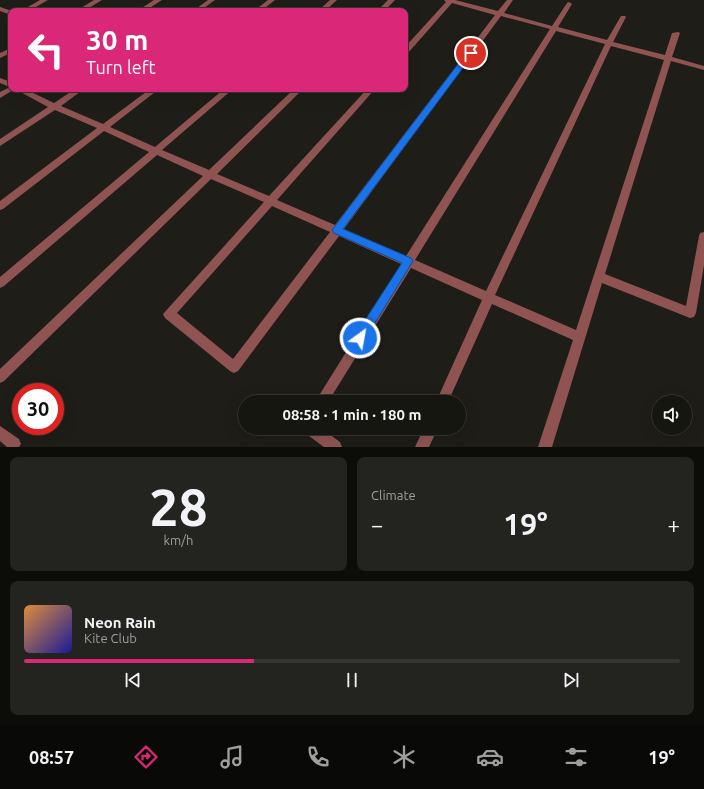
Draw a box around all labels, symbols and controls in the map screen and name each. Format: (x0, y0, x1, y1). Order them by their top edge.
icon: left (20, 24, 72, 76)
text: 30 m (86, 24, 148, 55)
pin (454, 36, 488, 70)
icon: arrive (460, 42, 482, 64)
text: Turn left (86, 57, 156, 77)
position arrow (339, 317, 381, 359)
speed limit sign: 30 (12, 383, 64, 435)
map controls (652, 395, 692, 435)
button: sound (652, 395, 692, 435)
text: 08:58 · 1 min · 180 m (283, 406, 421, 423)
text: 28 (149, 478, 208, 536)
text: Climate (371, 488, 416, 502)
text: 19° (503, 507, 548, 541)
text: − (371, 512, 383, 537)
text: + (668, 512, 680, 537)
text: km/h (163, 533, 194, 547)
text: Neon Rain (84, 614, 156, 631)
text: Kite Club (84, 631, 137, 645)
icon: previous (122, 669, 144, 691)
icon: pause (341, 669, 363, 691)
icon: next (560, 669, 582, 691)
icon: directions (132, 743, 160, 771)
icon: music (218, 743, 246, 771)
icon: phone (304, 743, 332, 771)
icon: climate (390, 743, 418, 771)
icon: car (476, 743, 504, 771)
icon: filters (562, 743, 590, 771)
text: 08:57 (29, 747, 74, 767)
text: 19° (648, 747, 675, 767)

